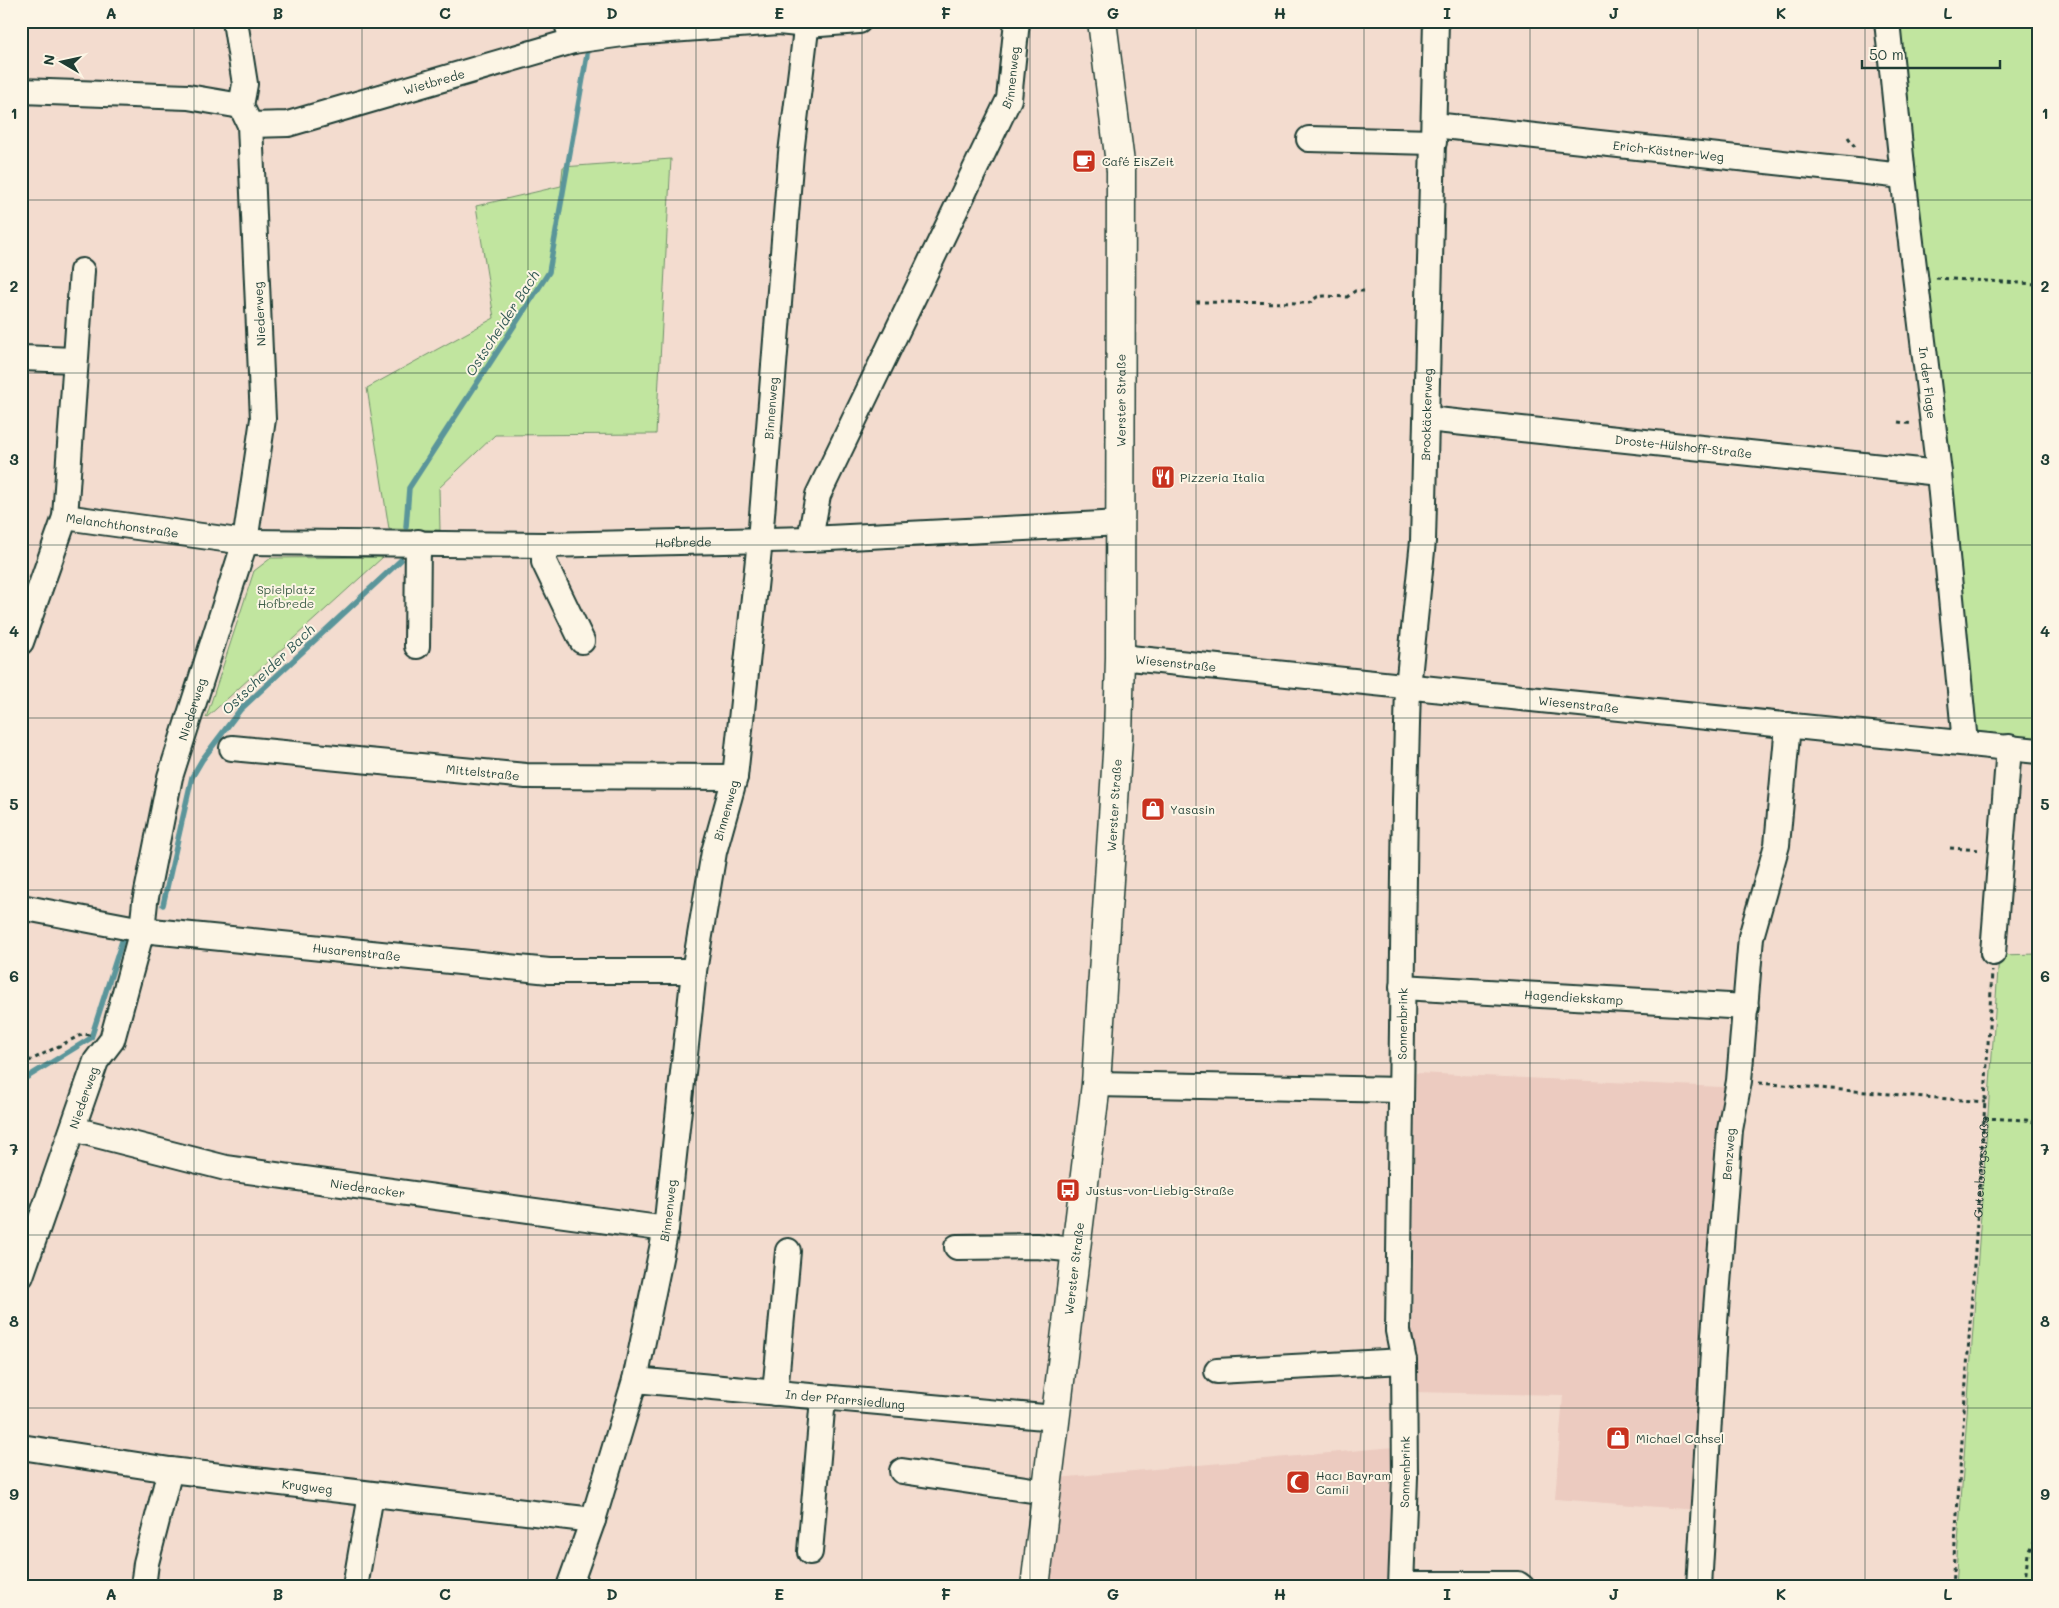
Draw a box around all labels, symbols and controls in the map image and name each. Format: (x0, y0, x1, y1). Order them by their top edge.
text: A (105, 2, 117, 23)
text: B (273, 2, 283, 23)
text: C (439, 2, 451, 23)
text: D (606, 2, 618, 23)
text: E (774, 2, 784, 23)
text: F (941, 2, 951, 23)
text: G (1107, 2, 1119, 23)
text: H (1274, 2, 1286, 23)
text: I (1443, 2, 1451, 23)
text: J (1609, 2, 1619, 23)
text: K (1776, 2, 1786, 23)
text: L (1943, 2, 1953, 23)
north arrow (38, 38, 88, 88)
scale bar (1862, 38, 1999, 70)
text: 50 m (1869, 44, 1904, 64)
street label: Binnenweg (998, 46, 1022, 111)
text: N (38, 53, 59, 67)
street label: Wietbrede (401, 65, 466, 98)
text: 1 (10, 102, 18, 123)
text: 1 (2041, 102, 2049, 123)
street label: Erich-Kästner-Weg (1612, 137, 1725, 165)
cafe icon: Café EisZeit (1071, 148, 1097, 174)
place label: Café EisZeit (1102, 153, 1174, 169)
water label: Ostscheider Bach (461, 266, 543, 380)
text: 2 (10, 275, 19, 296)
text: 2 (2041, 275, 2050, 296)
street label: Niederweg (249, 281, 269, 347)
street label: In der Flage (1916, 346, 1940, 420)
street label: Werster Straße (1112, 354, 1129, 447)
street label: Brockäckerweg (1417, 368, 1435, 461)
street label: Binnenweg (760, 377, 781, 440)
street label: Droste-Hülshoff-Straße (1614, 431, 1753, 461)
text: 3 (9, 448, 19, 469)
text: 3 (2040, 448, 2050, 469)
restaurant icon: Pizzeria Italia (1150, 464, 1176, 490)
place label: Pizzeria Italia (1180, 469, 1265, 485)
street label: Melanchthonstraße (65, 509, 180, 541)
street label: Hofbrede (655, 533, 712, 550)
park label: Spielplatz Hofbrede (257, 581, 315, 611)
text: 4 (9, 620, 19, 641)
water label: Ostscheider Bach (217, 620, 319, 718)
text: 4 (2040, 620, 2050, 641)
street label: Wiesenstraße (1134, 651, 1217, 675)
street label: Niederweg (174, 676, 209, 742)
street label: Wiesenstraße (1537, 692, 1620, 716)
street label: Werster Straße (1103, 758, 1125, 852)
street label: Mittelstraße (445, 760, 520, 783)
street label: Binnenweg (710, 778, 742, 842)
text: 5 (9, 793, 19, 814)
text: 5 (2040, 793, 2050, 814)
shop icon: Yasasin (1140, 796, 1166, 822)
place label: Yasasin (1170, 801, 1215, 817)
street label: Husarenstraße (312, 939, 401, 964)
text: 6 (9, 965, 19, 986)
text: 6 (2040, 965, 2050, 986)
street label: Hagendiekskamp (1524, 986, 1624, 1008)
street label: Sonnenbrink (1394, 988, 1411, 1060)
street label: Niederweg (65, 1064, 101, 1131)
street label: Gutenbergstraße (1969, 1115, 1992, 1219)
street label: Benzweg (1718, 1127, 1738, 1181)
text: 7 (10, 1138, 19, 1159)
text: 7 (2041, 1138, 2050, 1159)
street label: Niederacker (329, 1175, 406, 1201)
bus stop icon: Justus-von-Liebig-Straße (1055, 1177, 1081, 1203)
street label: Binnenweg (656, 1179, 679, 1243)
place label: Justus-von-Liebig-Straße (1086, 1182, 1234, 1198)
street label: Werster Straße (1060, 1221, 1087, 1315)
text: 8 (9, 1310, 19, 1331)
text: 8 (2040, 1310, 2050, 1331)
street label: In der Pfarrsiedlung (785, 1386, 906, 1412)
shop icon: Michael Cahsel (1605, 1425, 1631, 1451)
place label: Michael Cahsel (1636, 1430, 1724, 1446)
street label: Sonnenbrink (1396, 1436, 1413, 1508)
place label: Hacı Bayram Camii (1316, 1467, 1391, 1497)
mosque icon: Hacı Bayram Camii (1285, 1469, 1311, 1495)
street label: Krugweg (281, 1475, 333, 1497)
text: 9 (9, 1483, 19, 1504)
text: 9 (2040, 1483, 2050, 1504)
text: A (105, 1583, 117, 1604)
text: B (273, 1583, 283, 1604)
text: C (439, 1583, 451, 1604)
text: D (606, 1583, 618, 1604)
text: E (774, 1583, 784, 1604)
text: F (941, 1583, 951, 1604)
text: G (1107, 1583, 1119, 1604)
text: H (1274, 1583, 1286, 1604)
text: I (1443, 1583, 1451, 1604)
text: J (1609, 1583, 1619, 1604)
text: K (1776, 1583, 1786, 1604)
text: L (1943, 1583, 1953, 1604)

